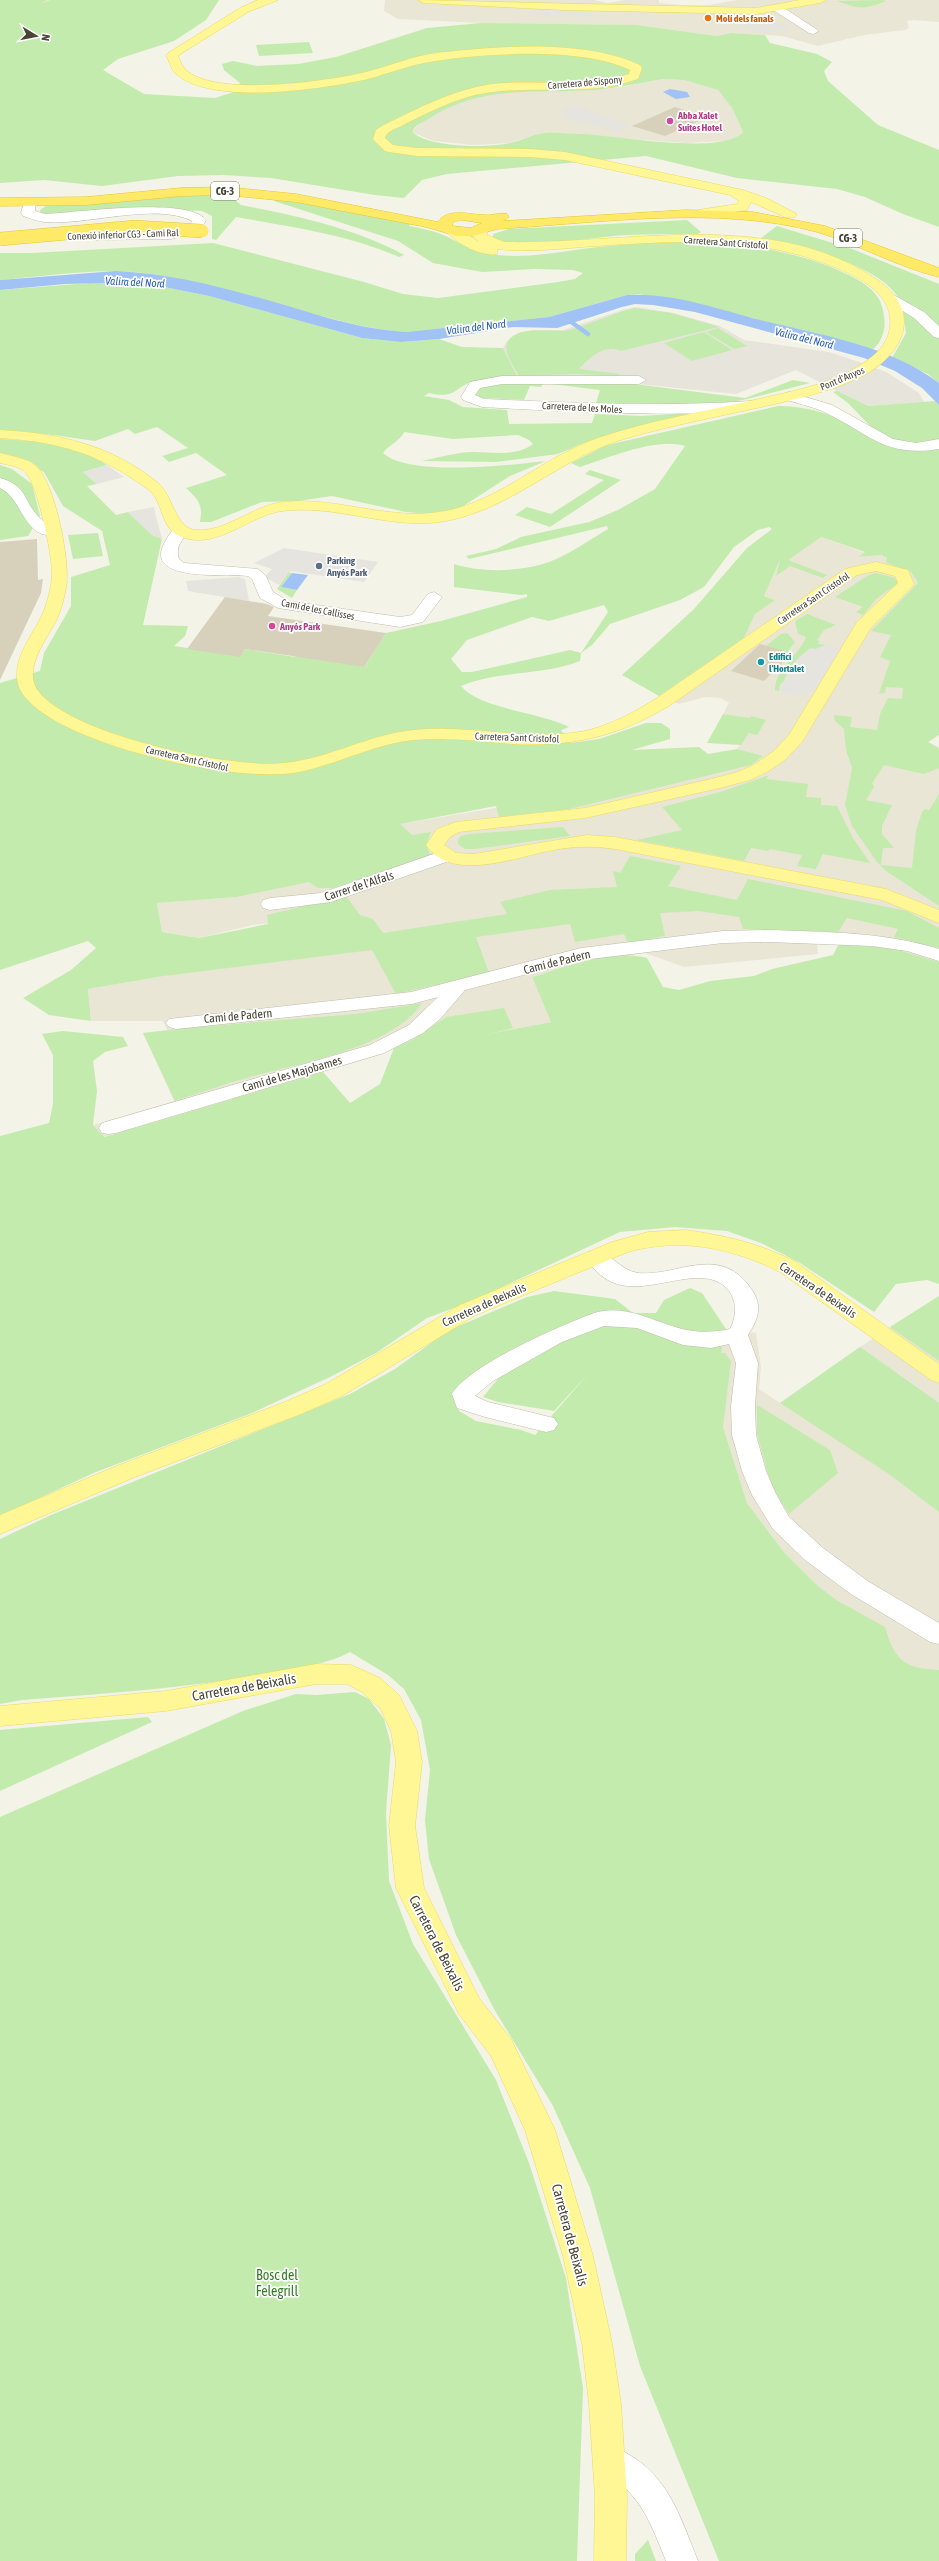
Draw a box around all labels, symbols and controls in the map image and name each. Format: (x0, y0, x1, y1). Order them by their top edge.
marker: Molí dels fanals (703, 13, 713, 23)
place label: Molí dels fanals (716, 13, 774, 24)
north arrow (16, 16, 56, 56)
text: N (39, 33, 52, 42)
street label: Carretera de Sispony (547, 74, 623, 91)
place label: Abba Xalet Suites Hotel (677, 110, 722, 133)
marker: Abba Xalet Suites Hotel (665, 116, 675, 126)
road number: CG-3 (211, 182, 239, 200)
street label: Conexió inferior CG3 - Cami Ral (67, 227, 179, 242)
road number: CG-3 (834, 229, 862, 247)
street label: Carretera Sant Cristofol (683, 234, 769, 251)
water label: Valira del Nord (105, 274, 165, 290)
water label: Valira del Nord (446, 317, 506, 337)
water label: Valira del Nord (774, 325, 834, 351)
street label: Pont d'Anyos (818, 364, 866, 393)
street label: Carretera de les Moles (542, 400, 623, 415)
place label: Parking Anyós Park (326, 555, 368, 578)
marker: Parking Anyós Park (314, 561, 324, 571)
street label: Carretera Sant Cristofol (775, 570, 852, 627)
street label: Camí de les Callisses (280, 597, 356, 622)
marker: Anyós Park (267, 621, 277, 631)
place label: Anyós Park (279, 621, 321, 632)
place label: Edifici l'Hortalet (769, 651, 804, 674)
marker: Edifici l'Hortalet (756, 657, 766, 667)
street label: Carretera Sant Cristofol (475, 731, 560, 744)
street label: Carretera Sant Cristofol (144, 744, 230, 773)
street label: Carrer de l'Alfals (323, 868, 395, 904)
street label: Camí de Padern (522, 947, 592, 977)
street label: Camí de Padern (203, 1006, 273, 1026)
street label: Camí de les Majobames (241, 1053, 343, 1095)
street label: Carretera de Beixalis (777, 1259, 859, 1321)
street label: Carretera de Beixalis (440, 1280, 528, 1330)
street label: Carretera de Beixalis (191, 1670, 297, 1704)
street label: Carretera de Beixalis (406, 1893, 468, 1994)
street label: Carretera de Beixalis (549, 2182, 591, 2288)
park label: Bosc del Felegrill (256, 2267, 299, 2299)

